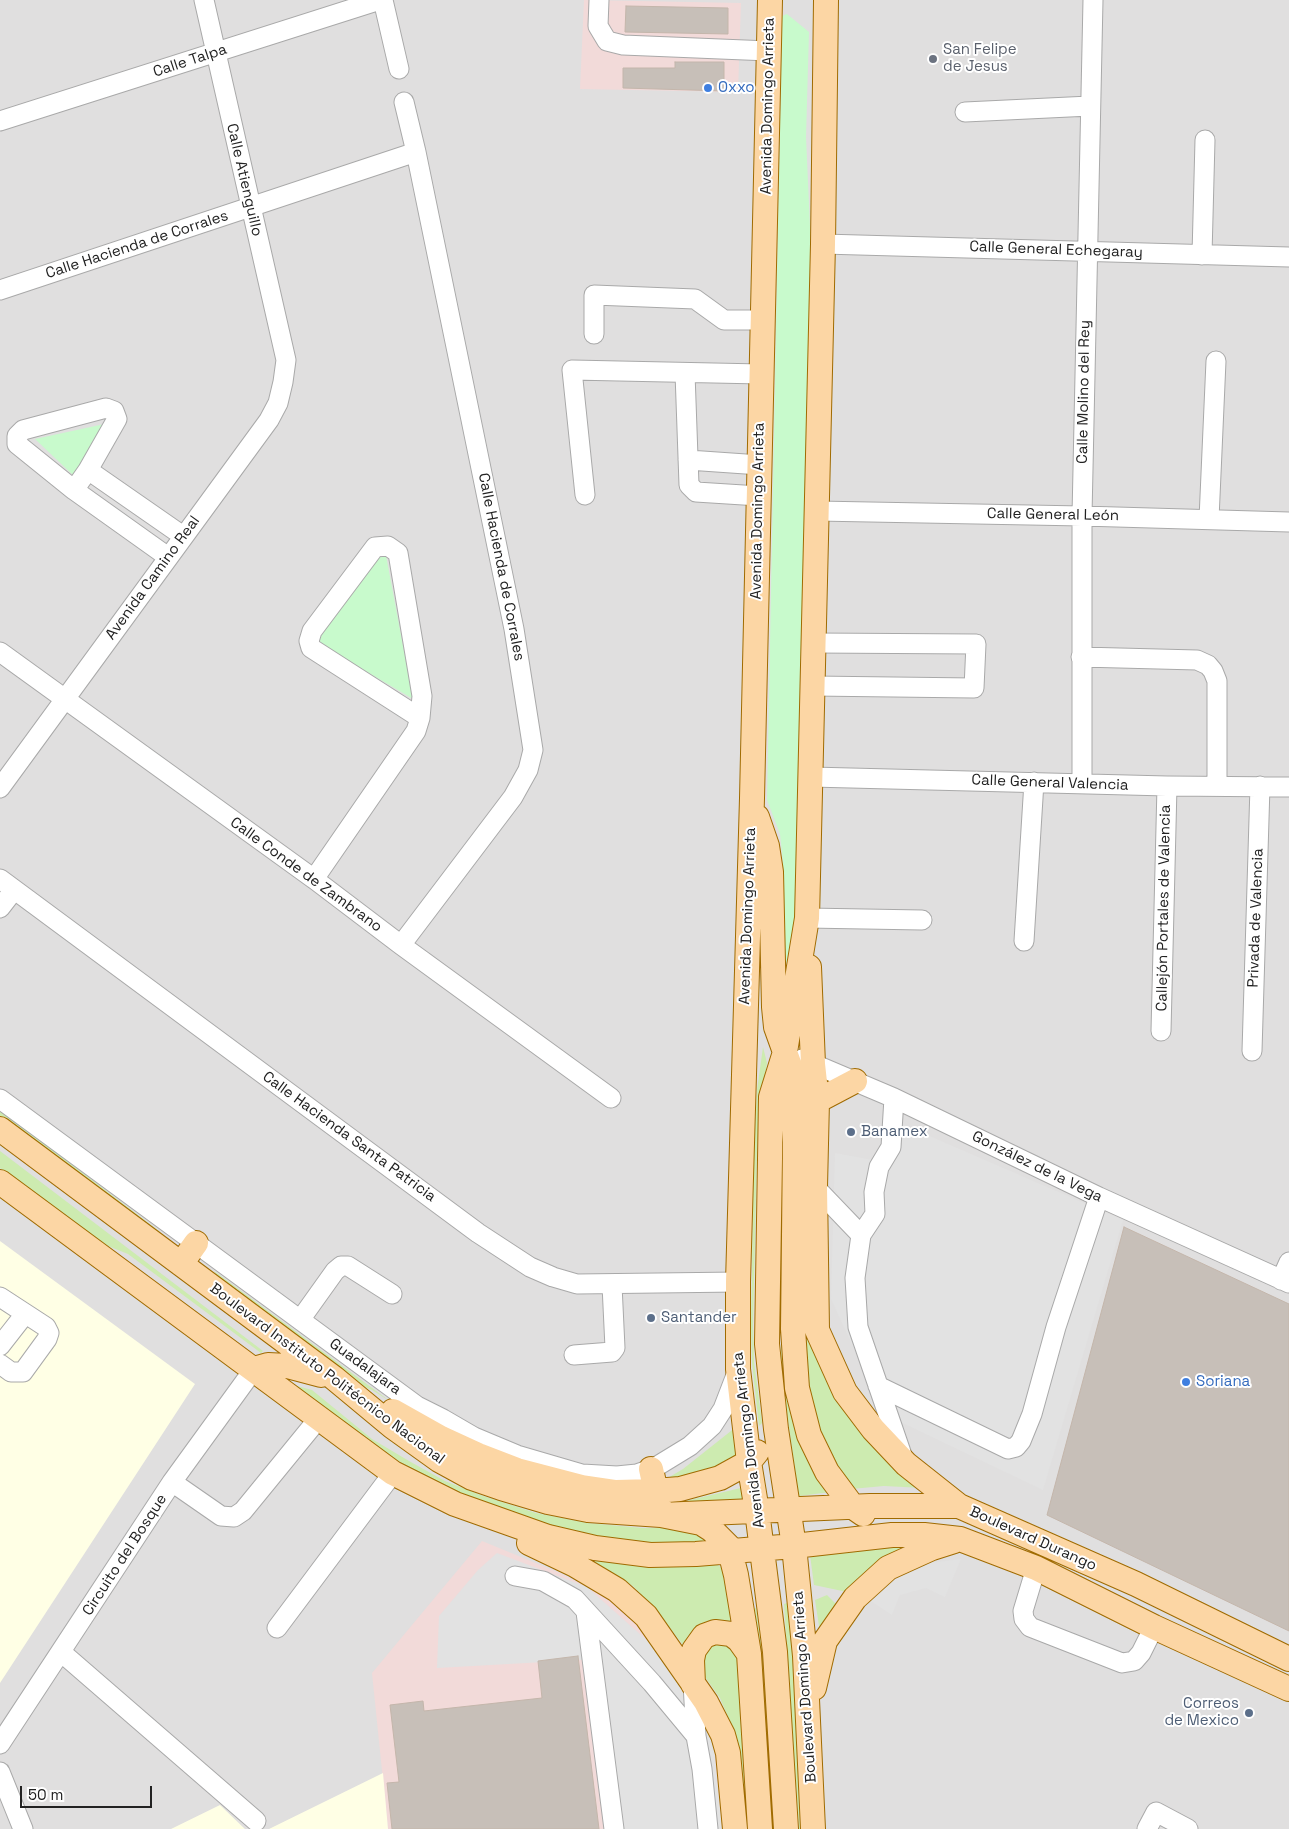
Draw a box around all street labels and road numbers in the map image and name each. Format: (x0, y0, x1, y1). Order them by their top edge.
street label: Avenida Domingo Arrieta (757, 17, 779, 195)
street label: Calle Talpa (151, 41, 229, 81)
street label: Calle Atienguillo (222, 122, 266, 238)
street label: Calle Hacienda de Corrales (43, 207, 231, 283)
street label: Calle General Echegaray (969, 238, 1143, 262)
street label: Calle Molino del Rey (1074, 320, 1094, 464)
street label: Avenida Domingo Arrieta (747, 422, 769, 600)
street label: Calle Hacienda de Corrales (474, 472, 528, 662)
street label: Calle General León (987, 505, 1119, 525)
street label: Avenida Camino Real (102, 513, 204, 643)
street label: Calle General Valencia (971, 771, 1129, 795)
street label: Callejón Portales de Valencia (1153, 804, 1175, 1012)
street label: Calle Conde de Zambrano (226, 814, 386, 936)
street label: Avenida Domingo Arrieta (736, 827, 760, 1005)
street label: Privada de Valencia (1245, 848, 1267, 988)
street label: Calle Hacienda Santa Patricia (259, 1068, 439, 1206)
street label: González de la Vega (969, 1128, 1105, 1206)
street label: Boulevard Instituto Politécnico Nacional (206, 1280, 448, 1468)
street label: Guadalajara (326, 1335, 404, 1399)
street label: Avenida Domingo Arrieta (729, 1351, 769, 1529)
street label: Circuito del Bosque (79, 1491, 171, 1619)
street label: Boulevard Durango (967, 1503, 1099, 1575)
street label: Boulevard Domingo Arrieta (789, 1590, 821, 1784)

